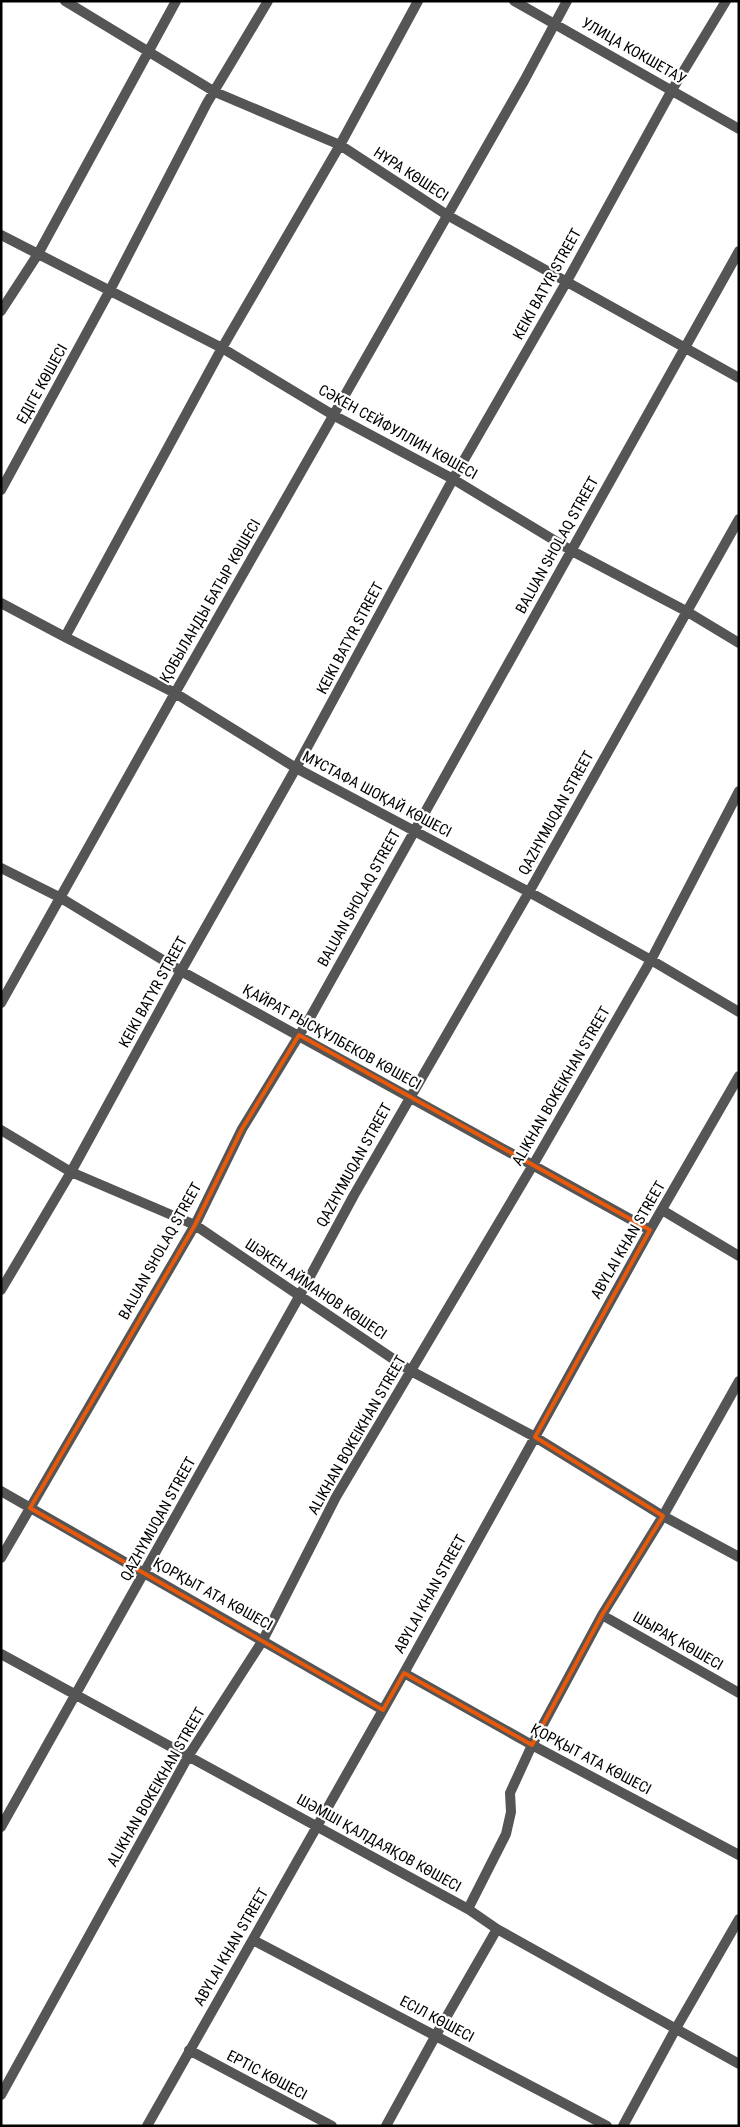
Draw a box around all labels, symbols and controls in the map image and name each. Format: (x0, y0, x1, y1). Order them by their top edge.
street label: УЛИЦА КОКШЕТАУ (579, 14, 689, 88)
street label: НҰРА КӨШЕСІ (370, 143, 452, 205)
street label: KEIKI BATYR STREET (509, 225, 585, 343)
street label: ЕДІГЕ КӨШЕСІ (13, 341, 71, 427)
street label: СӘКЕН СЕЙФУЛЛИН КӨШЕСІ (315, 381, 481, 483)
street label: BALUAN SHOLAQ STREET (512, 473, 602, 617)
street label: ҚОБЫЛАНДЫ БАТЫР КӨШЕСІ (156, 516, 264, 686)
street label: KEIKI BATYR STREET (313, 579, 387, 697)
street label: МҰСТАФА ШОҚАЙ КӨШЕСІ (299, 747, 455, 841)
street label: QAZHYMUQAN STREET (514, 748, 598, 878)
street label: BALUAN SHOLAQ STREET (314, 826, 404, 970)
street label: KEIKI BATYR STREET (115, 933, 191, 1051)
street label: ҚАЙРАТ РЫСҚҰЛБЕКОВ КӨШЕСІ (240, 980, 424, 1094)
street label: ALIKHAN BOKEIKHAN STREET (508, 1003, 614, 1169)
street label: QAZHYMUQAN STREET (312, 1100, 396, 1230)
street label: ABYLAI KHAN STREET (587, 1178, 669, 1302)
street label: BALUAN SHOLAQ STREET (115, 1179, 205, 1323)
street label: ШӘКЕН АЙМАНОВ КӨШЕСІ (242, 1235, 390, 1343)
street label: ALIKHAN BOKEIKHAN STREET (304, 1352, 410, 1518)
street label: QAZHYMUQAN STREET (116, 1454, 200, 1584)
street label: ABYLAI KHAN STREET (390, 1531, 470, 1656)
street label: ҚОРҚЫТ АТА КӨШЕСІ (150, 1554, 276, 1634)
street label: ШЫРАҚ КӨШЕСІ (630, 1608, 726, 1674)
street label: ALIKHAN BOKEIKHAN STREET (103, 1704, 209, 1870)
street label: ҚОРҚЫТ АТА КӨШЕСІ (528, 1720, 654, 1798)
street label: ШӘМШІ ҚАЛДАЯҚОВ КӨШЕСІ (294, 1790, 464, 1896)
street label: ABYLAI KHAN STREET (190, 1885, 272, 2009)
street label: ЕСІЛ КӨШЕСІ (397, 1992, 477, 2046)
street label: ЕРТІС КӨШЕСІ (224, 2046, 310, 2104)

